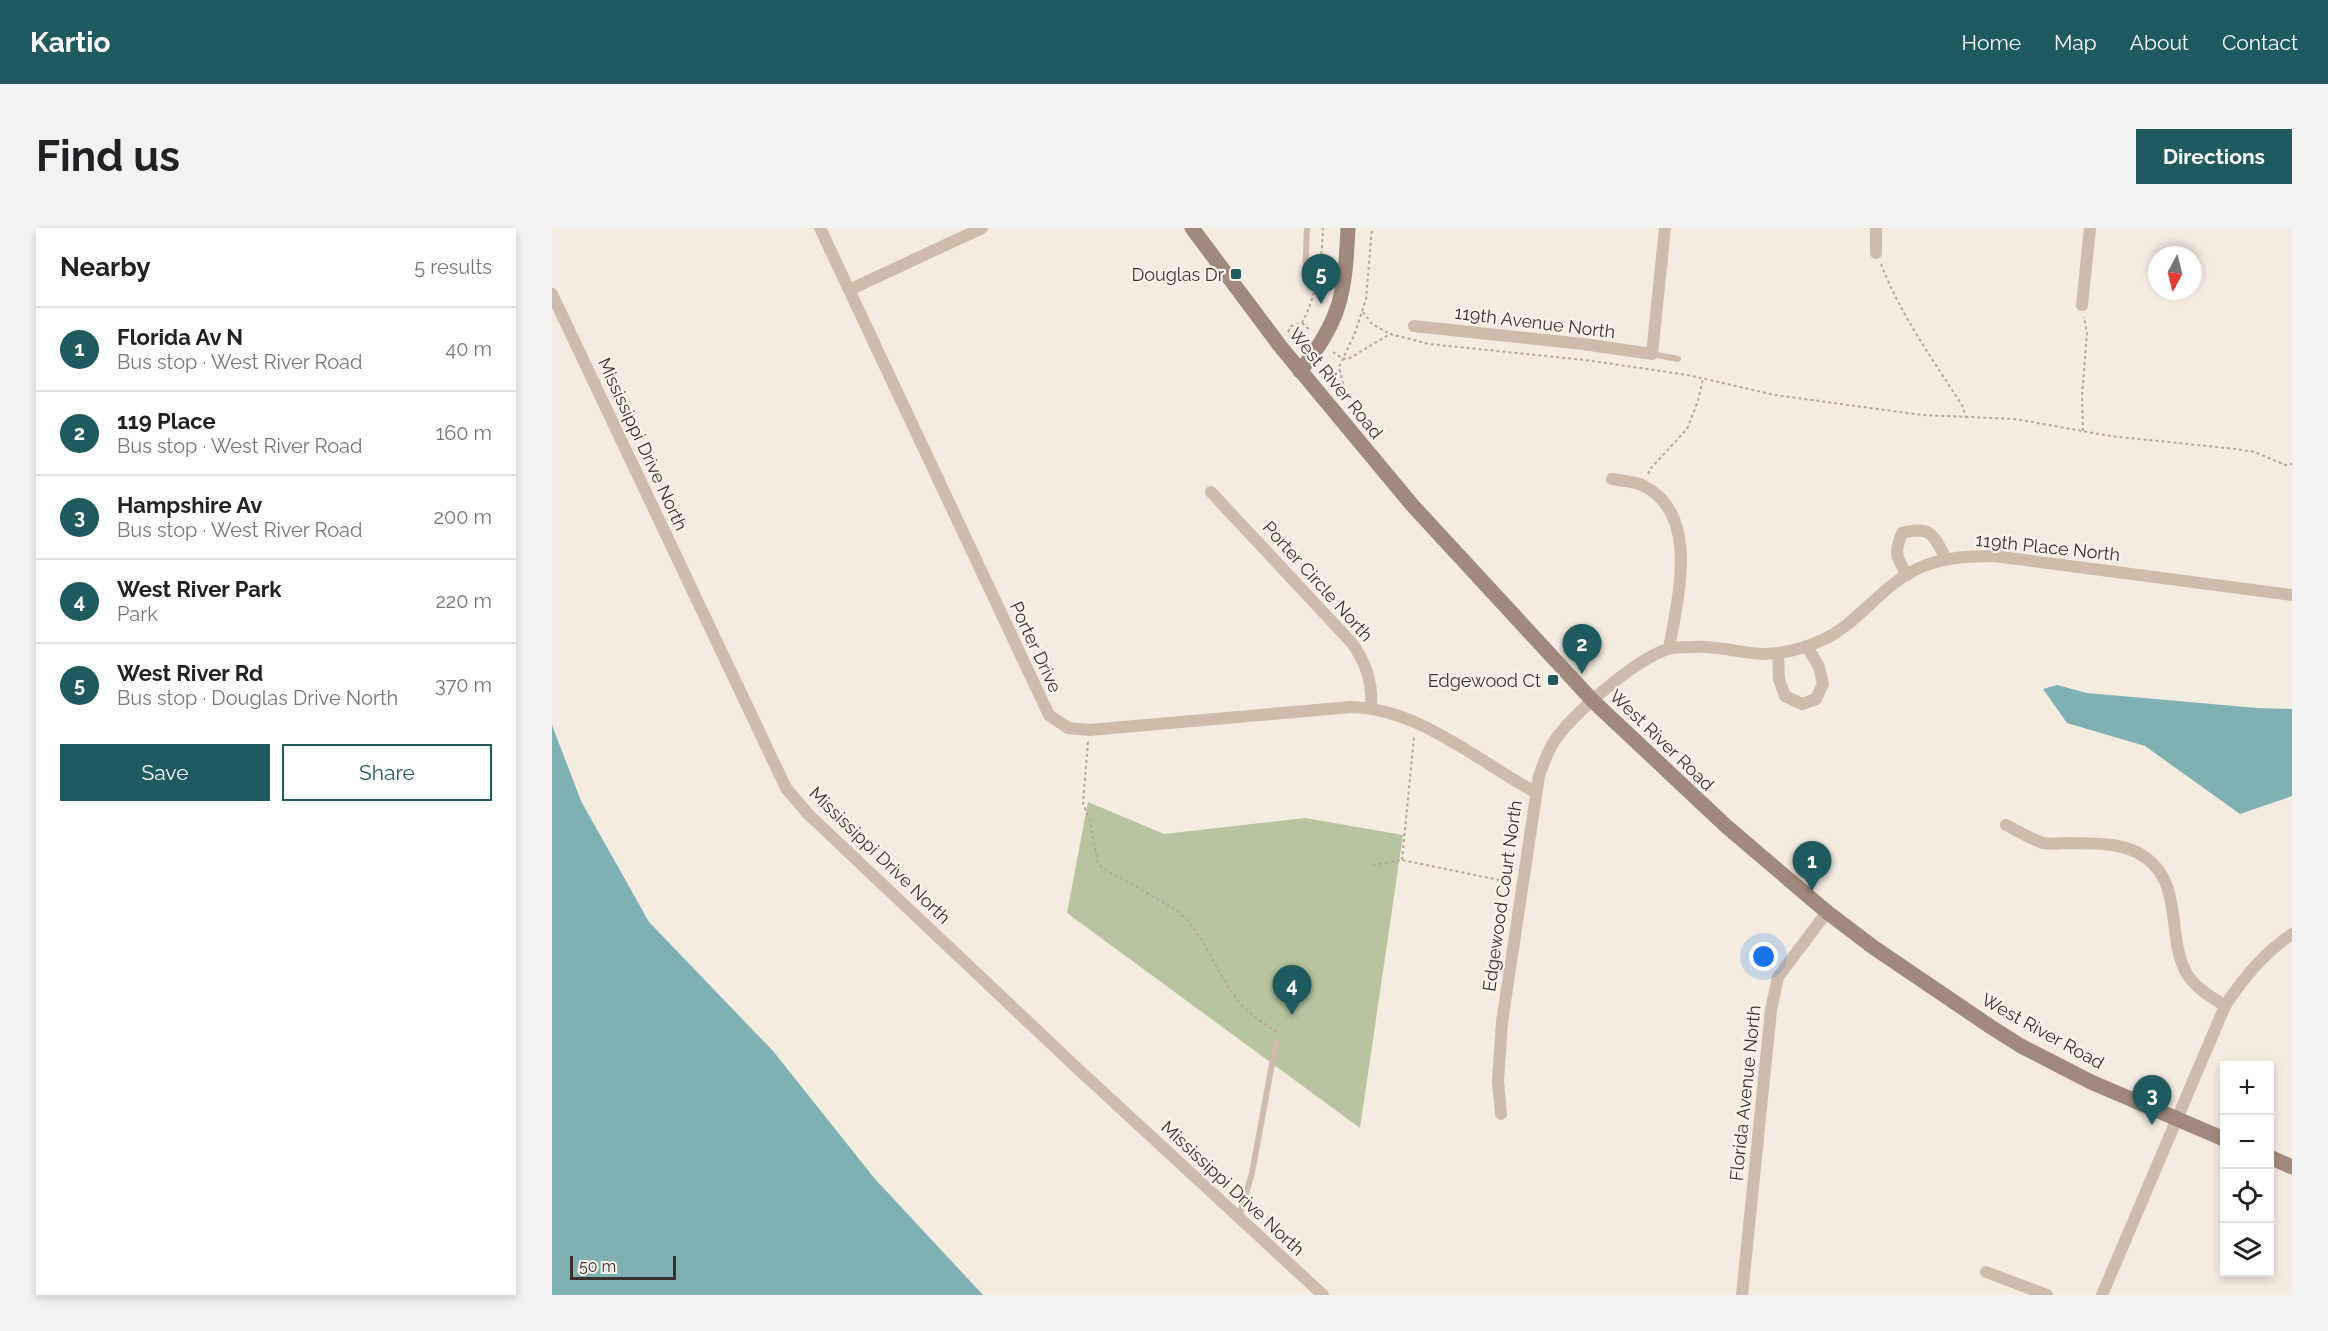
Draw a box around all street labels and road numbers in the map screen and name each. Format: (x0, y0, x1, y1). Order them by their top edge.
street label: 119th Avenue North (1454, 302, 1616, 342)
street label: West River Road (1285, 323, 1387, 443)
street label: Mississippi Drive North (594, 354, 692, 534)
street label: Porter Circle North (1259, 517, 1377, 645)
street label: 119th Place North (1975, 529, 2121, 565)
street label: Porter Drive (1006, 598, 1066, 696)
street label: West River Road (1606, 685, 1718, 795)
street label: Mississippi Drive North (805, 782, 955, 928)
street label: Edgewood Court North (1478, 799, 1526, 993)
street label: West River Road (1978, 989, 2108, 1073)
street label: Florida Avenue North (1725, 1004, 1765, 1182)
street label: Mississippi Drive North (1157, 1116, 1309, 1260)

